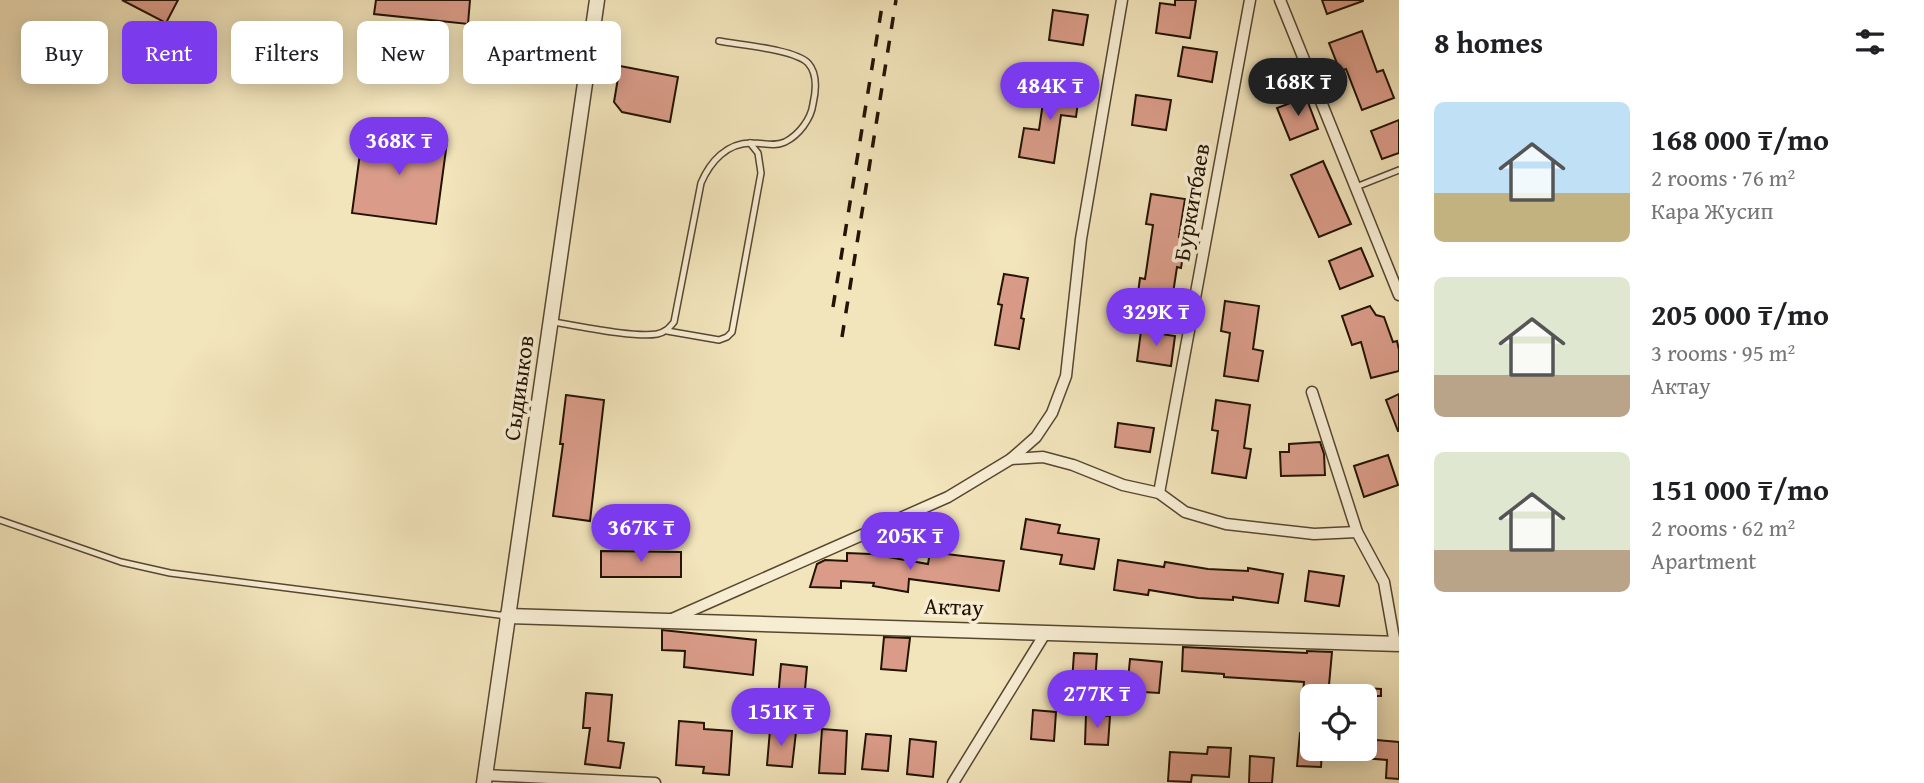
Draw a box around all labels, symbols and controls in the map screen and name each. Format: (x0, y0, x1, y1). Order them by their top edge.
text: 8 homes (1434, 20, 1543, 64)
chip: Buy (21, 21, 108, 84)
chip: Rent (122, 21, 217, 84)
chip: Filters (231, 21, 343, 84)
chip: New (357, 21, 449, 84)
chip: Apartment (463, 21, 621, 84)
icon: filters (1851, 23, 1889, 61)
pin: 168K ₸ (1241, 58, 1355, 118)
pin: 484K ₸ (993, 62, 1107, 122)
text: 168K ₸ (1264, 64, 1332, 97)
text: 484K ₸ (1016, 68, 1084, 101)
text: 168 000 ₸/mo (1651, 117, 1829, 161)
pin: 368K ₸ (342, 118, 456, 177)
text: 368K ₸ (365, 123, 433, 156)
icon: home (1490, 130, 1574, 214)
street label: Буркитбаев (1164, 141, 1218, 263)
text: 2 rooms · 76 m² (1651, 161, 1795, 194)
text: Кара Жусип (1651, 194, 1773, 227)
pin: 329K ₸ (1099, 288, 1213, 348)
text: 205 000 ₸/mo (1651, 292, 1829, 336)
text: 329K ₸ (1122, 294, 1190, 327)
icon: home (1490, 305, 1574, 389)
street label: Сыдиыков (494, 333, 542, 443)
text: 3 rooms · 95 m² (1651, 336, 1795, 369)
text: Актау (1651, 369, 1711, 402)
text: 151 000 ₸/mo (1651, 467, 1829, 511)
icon: home (1490, 480, 1574, 564)
pin: 367K ₸ (584, 504, 698, 564)
text: 367K ₸ (607, 510, 675, 543)
text: 2 rooms · 62 m² (1651, 511, 1795, 544)
pin: 205K ₸ (853, 512, 967, 572)
text: 205K ₸ (876, 518, 944, 551)
text: Apartment (1651, 544, 1756, 577)
street label: Актау (924, 588, 985, 624)
pin: 277K ₸ (1040, 670, 1154, 730)
text: 277K ₸ (1063, 676, 1131, 709)
map controls (1300, 684, 1377, 761)
button: locate (1300, 684, 1377, 761)
pin: 151K ₸ (724, 688, 838, 748)
text: 151K ₸ (747, 694, 815, 727)

